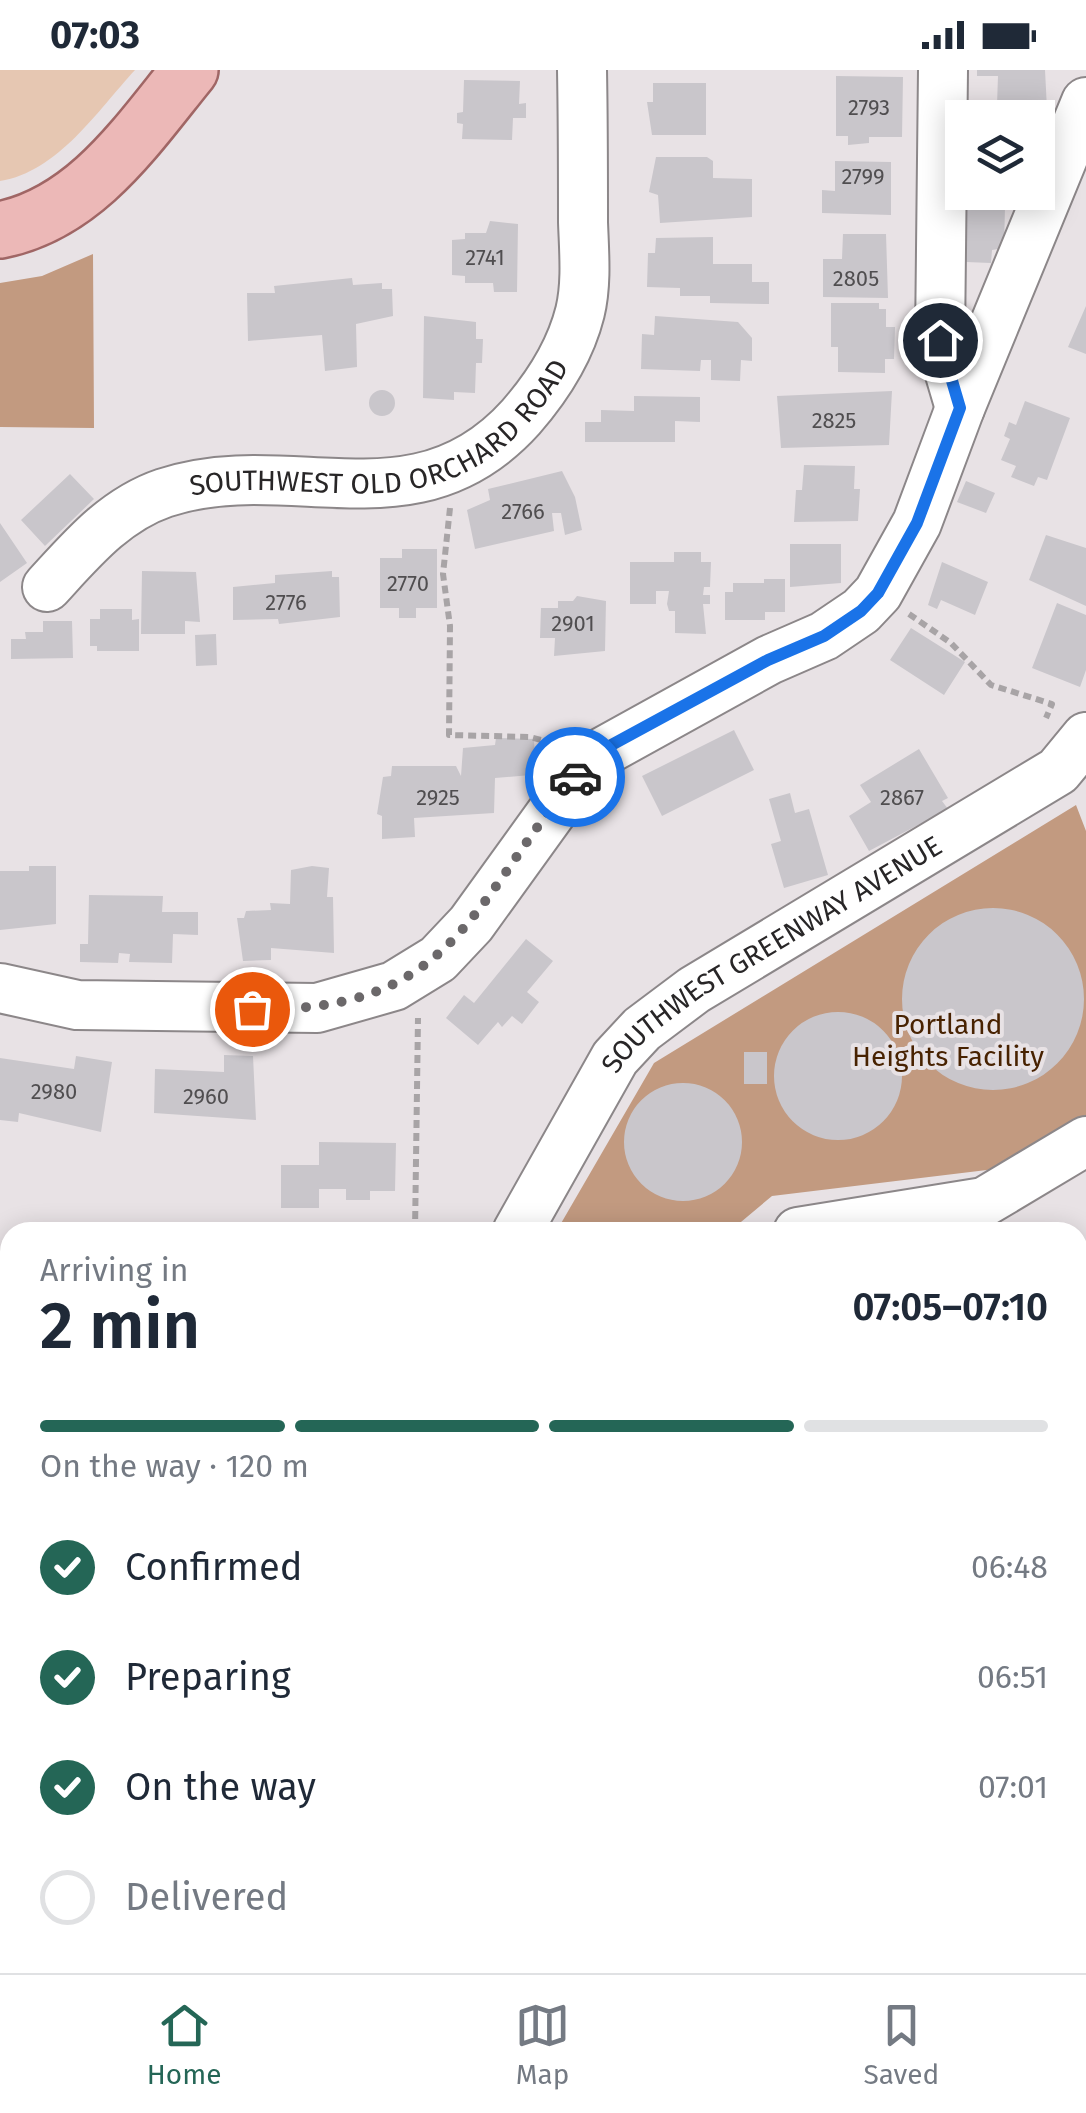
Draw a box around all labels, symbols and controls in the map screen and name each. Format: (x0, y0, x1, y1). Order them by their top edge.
text: 07:03 (50, 12, 140, 58)
house number: 2793 (848, 94, 890, 121)
map controls (945, 100, 1055, 210)
button: layers (945, 100, 1055, 210)
house number: 2799 (841, 163, 885, 190)
house number: 2741 (465, 244, 505, 271)
house number: 2805 (833, 265, 879, 292)
pin (898, 298, 983, 383)
icon: home (913, 313, 968, 368)
street label: SOUTHWEST OLD ORCHARD ROAD (187, 353, 575, 502)
house number: 2825 (812, 407, 856, 434)
house number: 2766 (501, 498, 545, 525)
house number: 2770 (387, 570, 429, 597)
house number: 2776 (265, 589, 307, 616)
house number: 2901 (551, 610, 595, 637)
courier (525, 727, 625, 827)
icon: car (548, 750, 603, 805)
house number: 2925 (416, 784, 460, 811)
house number: 2867 (880, 784, 924, 811)
street label: SOUTHWEST GREENWAY AVENUE (594, 828, 947, 1078)
pin (210, 967, 295, 1052)
icon: bag (225, 982, 280, 1037)
park label: Portland Heights Facility (852, 1008, 1044, 1073)
house number: 2980 (31, 1078, 77, 1105)
house number: 2960 (183, 1083, 229, 1110)
text: Arriving in (40, 1251, 188, 1289)
text: 07:05–07:10 (852, 1284, 1048, 1330)
text: 2 min (40, 1287, 200, 1365)
text: On the way · 120 m (40, 1447, 309, 1485)
icon: check (40, 1540, 95, 1595)
text: Confirmed (125, 1544, 303, 1590)
text: 06:48 (971, 1548, 1048, 1586)
icon: check (40, 1650, 95, 1705)
text: Preparing (125, 1654, 291, 1700)
text: 06:51 (977, 1658, 1048, 1696)
icon: check (40, 1760, 95, 1815)
text: On the way (125, 1764, 316, 1810)
text: 07:01 (978, 1768, 1048, 1806)
text: Delivered (125, 1874, 288, 1920)
tab: Home (147, 1998, 221, 2091)
tab: Map (515, 1998, 570, 2091)
tab: Saved (863, 1998, 939, 2091)

